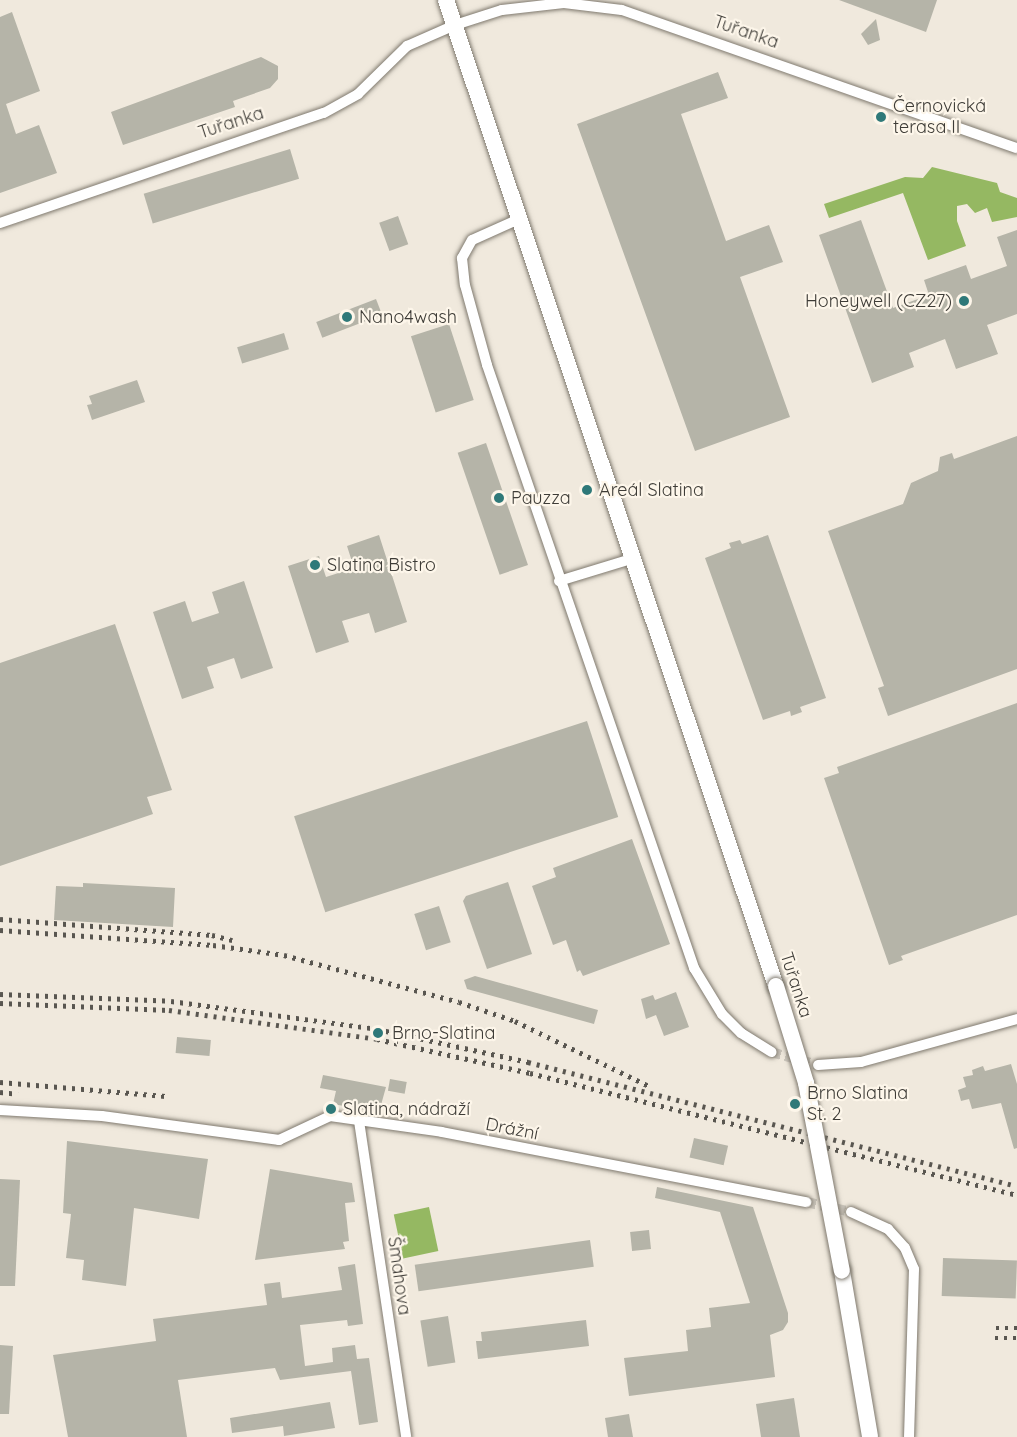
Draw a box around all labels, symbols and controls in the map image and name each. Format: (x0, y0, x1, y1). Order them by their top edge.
street label: Tuřanka (710, 11, 782, 53)
place label: Černovická terasa II (893, 96, 986, 138)
street label: Tuřanka (195, 102, 267, 144)
marker: Černovická terasa II (874, 110, 888, 124)
place label: Honeywell (CZ27) (805, 290, 952, 312)
marker: Honeywell (CZ27) (957, 294, 971, 308)
place label: Nano4wash (359, 306, 457, 328)
marker: Nano4wash (340, 310, 354, 324)
place label: Areál Slatina (599, 479, 704, 501)
marker: Areál Slatina (580, 483, 594, 497)
place label: Pauzza (511, 487, 571, 509)
marker: Pauzza (492, 491, 506, 505)
place label: Slatina Bistro (327, 554, 436, 576)
marker: Slatina Bistro (308, 558, 322, 572)
street label: Tuřanka (775, 949, 817, 1021)
place label: Brno-Slatina (392, 1022, 495, 1044)
marker: Brno-Slatina (369, 1024, 387, 1042)
place label: Brno Slatina St. 2 (807, 1083, 908, 1126)
marker: Brno Slatina St. 2 (788, 1097, 802, 1111)
place label: Slatina, nádraží (343, 1098, 470, 1120)
marker: Slatina, nádraží (324, 1102, 338, 1116)
street label: Drážní (484, 1113, 540, 1145)
street label: Šmahova (383, 1235, 415, 1317)

